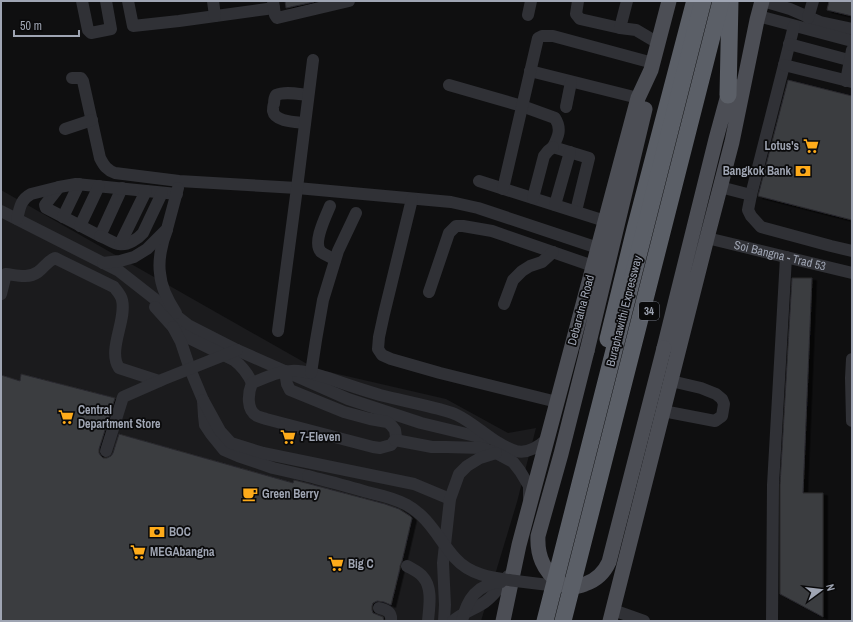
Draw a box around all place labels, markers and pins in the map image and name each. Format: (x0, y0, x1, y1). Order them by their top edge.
supermarket icon: Lotus's (802, 137, 820, 155)
place label: Lotus's (764, 138, 800, 154)
bank icon: Bangkok Bank (794, 162, 812, 180)
place label: Bangkok Bank (723, 163, 792, 179)
place label: Central Department Store (78, 402, 161, 432)
supermarket icon: Central Department Store (57, 408, 75, 426)
supermarket icon: 7-Eleven (279, 428, 297, 446)
place label: 7-Eleven (300, 429, 340, 445)
cafe icon: Green Berry (241, 485, 259, 503)
place label: Green Berry (262, 486, 319, 502)
bank icon: BOC (148, 523, 166, 541)
place label: BOC (169, 524, 191, 540)
supermarket icon: MEGAbangna (129, 543, 147, 561)
place label: MEGAbangna (150, 544, 215, 560)
supermarket icon: Big C (327, 555, 345, 573)
place label: Big C (348, 556, 374, 572)

